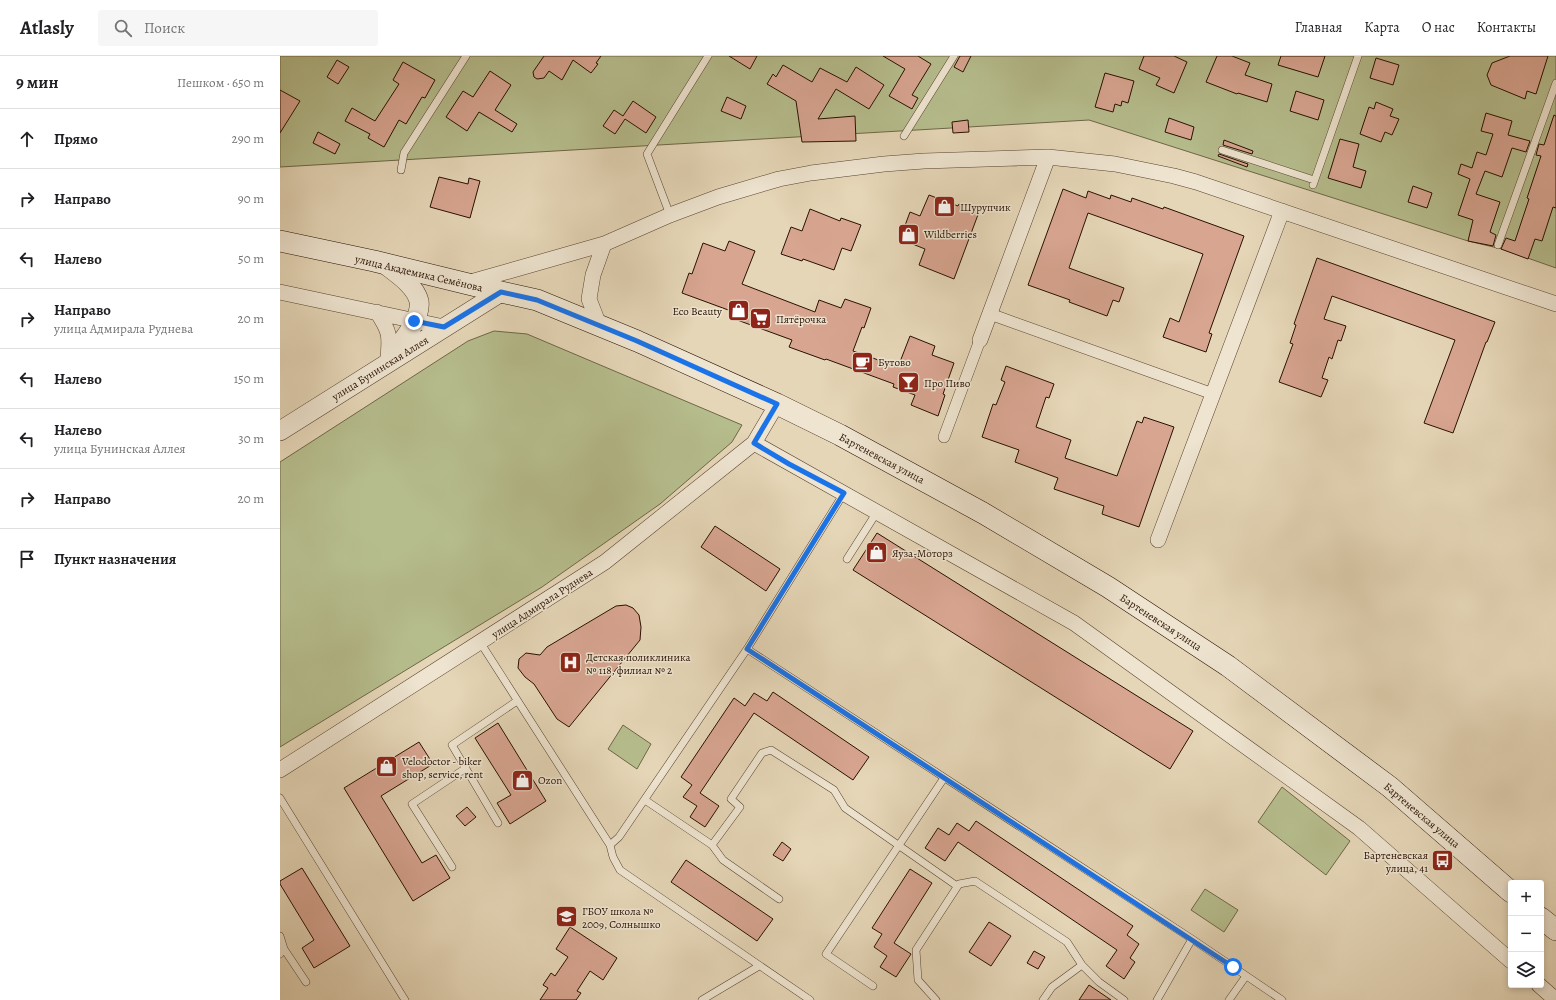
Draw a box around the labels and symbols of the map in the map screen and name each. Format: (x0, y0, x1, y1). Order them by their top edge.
shop icon: Шурупчик (931, 194, 957, 220)
place label: Шурупчик (960, 200, 1011, 215)
shop icon: Wildberries (896, 221, 922, 247)
place label: Wildberries (923, 227, 977, 242)
street label: улица Академика Семёнова (353, 251, 485, 296)
shop icon: Eco Beauty (725, 298, 751, 324)
place label: Eco Beauty (673, 304, 722, 319)
supermarket icon: Пятёрочка (748, 306, 774, 332)
route end (405, 312, 423, 330)
place label: Пятёрочка (776, 312, 827, 327)
street label: улица Бунинская Аллея (328, 333, 431, 405)
cafe icon: Бутово (849, 349, 875, 375)
place label: Бутово (878, 355, 911, 370)
bar icon: Про Пиво (896, 370, 922, 396)
place label: Про Пиво (924, 376, 971, 391)
street label: Бартеневская улица (836, 430, 928, 488)
shop icon: Яуза-Моторз (864, 540, 890, 566)
place label: Яуза-Моторз (892, 546, 953, 561)
street label: улица Адмирала Руднева (488, 565, 597, 642)
street label: Бартеневская улица (1117, 590, 1205, 655)
hospital icon: Детская поликлиника № 118, филиал № 2 (557, 650, 583, 676)
place label: Детская поликлиника № 118, филиал № 2 (586, 650, 691, 678)
shop icon: Velodoctor - biker shop, service, rent (373, 754, 399, 780)
place label: Velodoctor - biker shop, service, rent (401, 754, 483, 782)
shop icon: Ozon (510, 767, 536, 793)
place label: Ozon (538, 773, 562, 788)
street label: Бартеневская улица (1381, 779, 1464, 852)
place label: Бартеневская улица, 41 (1363, 848, 1428, 876)
bus stop icon: Бартеневская улица, 41 (1430, 848, 1456, 874)
school or university icon: ГБОУ школа № 2009, Солнышко (553, 904, 579, 930)
place label: ГБОУ школа № 2009, Солнышко (582, 904, 661, 932)
route start (1224, 958, 1242, 976)

